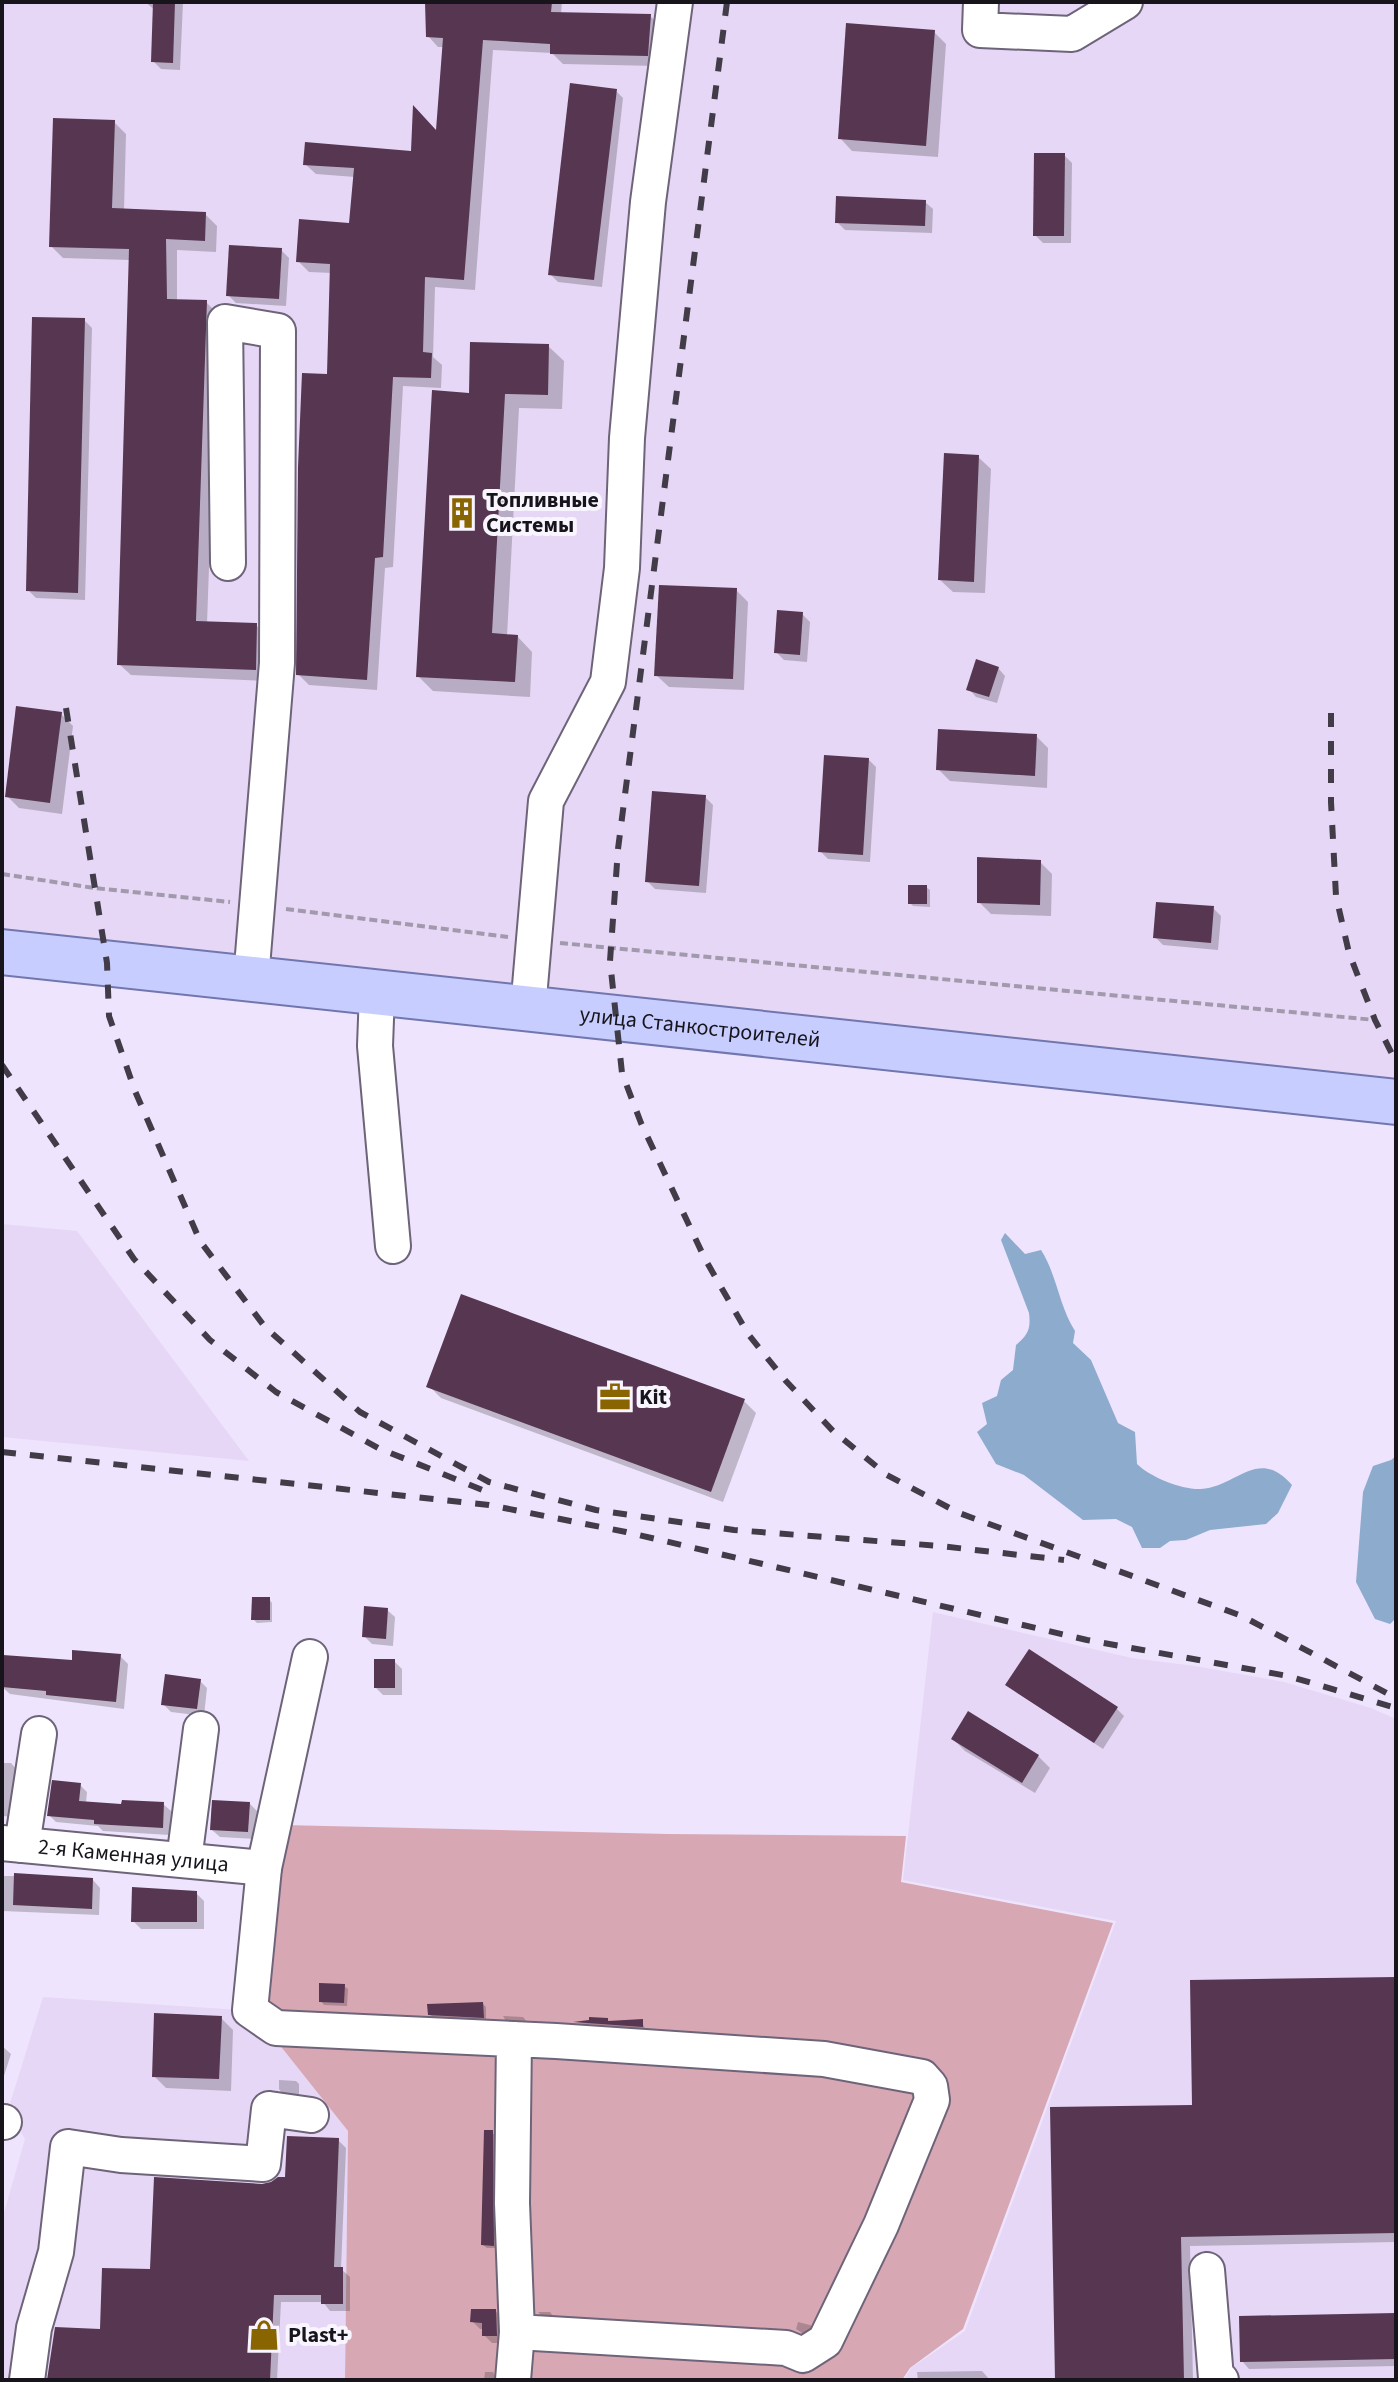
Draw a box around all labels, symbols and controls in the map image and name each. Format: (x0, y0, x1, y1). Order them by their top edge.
place label: Топливные Системы (486, 484, 599, 541)
building icon: Топливные Системы (445, 496, 479, 530)
street label: улица Станкостроителей (578, 998, 822, 1056)
office icon: Kit (598, 1380, 632, 1414)
place label: Kit (639, 1381, 668, 1413)
street label: 2-я Каменная улица (37, 1831, 230, 1881)
shop icon: Plast+ (247, 2318, 281, 2352)
place label: Plast+ (288, 2319, 348, 2351)

